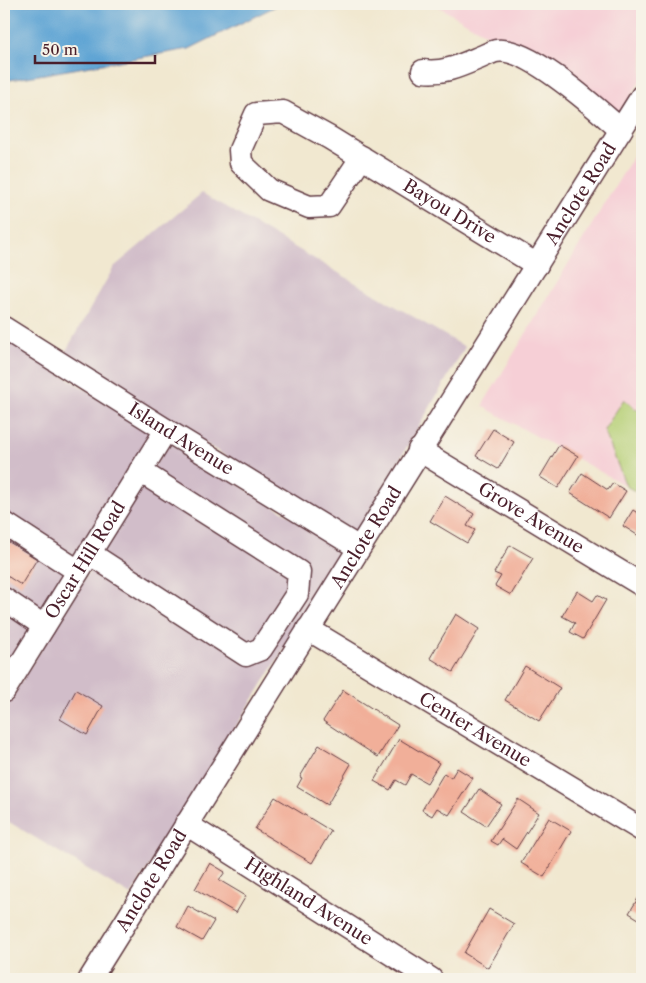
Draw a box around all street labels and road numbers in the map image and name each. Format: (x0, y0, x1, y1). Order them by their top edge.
street label: Anclote Road (540, 139, 621, 250)
street label: Bayou Drive (399, 175, 500, 248)
street label: Island Avenue (124, 398, 238, 480)
street label: Grove Avenue (474, 477, 588, 558)
street label: Anclote Road (325, 482, 406, 593)
street label: Oscar Hill Road (40, 497, 130, 623)
street label: Center Avenue (415, 687, 535, 772)
street label: Anclote Road (111, 825, 192, 937)
street label: Highland Avenue (241, 853, 376, 950)

